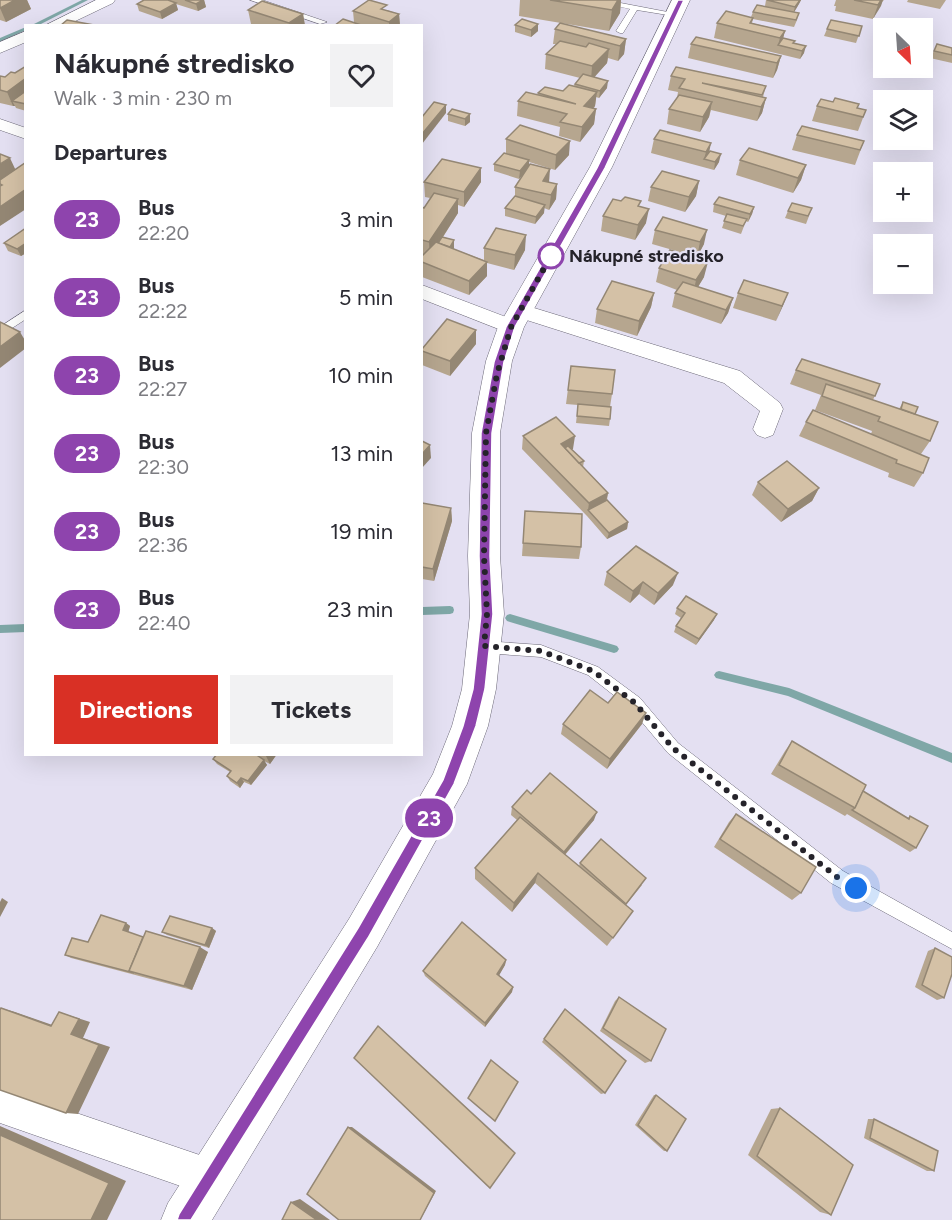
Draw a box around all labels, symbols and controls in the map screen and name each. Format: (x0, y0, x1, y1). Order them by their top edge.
north arrow (873, 18, 933, 78)
map controls (873, 18, 933, 294)
button: heart (330, 44, 393, 107)
text: Nákupné stredisko (54, 46, 294, 80)
text: Walk · 3 min · 230 m (54, 86, 232, 110)
button: layers (873, 90, 933, 150)
text: Departures (54, 139, 167, 166)
button: + (873, 162, 933, 222)
text: Bus (138, 194, 174, 221)
text: 3 min (339, 206, 393, 233)
text: 23 (75, 207, 99, 232)
text: 22:20 (138, 221, 189, 245)
button: − (873, 234, 933, 294)
marker: Nákupné stredisko (538, 243, 564, 269)
place label: Nákupné stredisko (569, 245, 724, 267)
text: Bus (138, 272, 174, 299)
text: 5 min (339, 284, 393, 311)
text: 23 (75, 285, 99, 310)
text: 22:22 (138, 299, 188, 323)
text: Bus (138, 350, 174, 377)
text: 10 min (328, 362, 393, 389)
text: 23 (75, 363, 99, 388)
text: 22:27 (138, 377, 187, 401)
text: Bus (138, 428, 174, 455)
text: 13 min (330, 440, 393, 467)
text: 23 (75, 441, 99, 466)
text: 22:30 (138, 455, 189, 479)
text: Bus (138, 506, 174, 533)
text: 19 min (330, 518, 393, 545)
text: 23 (75, 519, 99, 544)
text: 22:36 (138, 533, 188, 557)
text: Bus (138, 584, 174, 611)
text: 23 min (327, 596, 393, 623)
text: 23 (75, 597, 99, 622)
text: 22:40 (138, 611, 191, 635)
button: Directions (54, 675, 218, 744)
button: Tickets (230, 675, 393, 744)
line badge: 23 (402, 798, 456, 838)
text: 23 (417, 806, 441, 831)
your location (841, 873, 871, 903)

